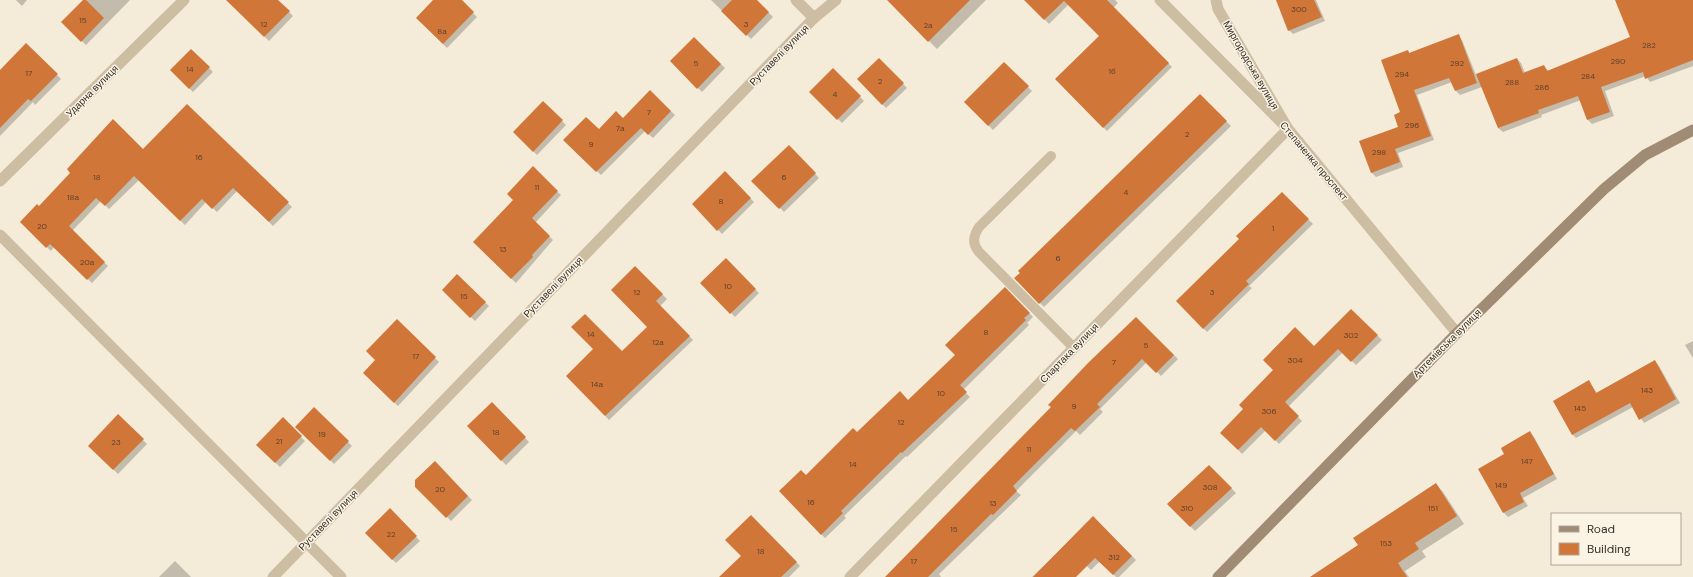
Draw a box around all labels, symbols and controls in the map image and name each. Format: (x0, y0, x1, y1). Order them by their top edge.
house number: 300 (1291, 4, 1307, 14)
house number: 15 (79, 15, 87, 25)
street label: Миргородська вулиця (1220, 18, 1282, 112)
house number: 12 (260, 19, 268, 29)
house number: 3 (744, 19, 749, 29)
house number: 2а (923, 20, 933, 30)
street label: Руставелі вулиця (746, 22, 812, 88)
house number: 8а (437, 26, 447, 36)
house number: 282 (1642, 40, 1656, 50)
house number: 290 (1610, 56, 1626, 66)
house number: 5 (694, 58, 699, 68)
house number: 292 (1450, 58, 1464, 68)
street label: Ударна вулиця (63, 62, 121, 120)
house number: 14 (186, 64, 194, 74)
house number: 1б (1108, 66, 1116, 76)
house number: 17 (26, 68, 32, 78)
house number: 294 (1395, 69, 1409, 79)
house number: 284 (1581, 71, 1595, 81)
house number: 2 (878, 76, 883, 86)
house number: 288 (1505, 77, 1519, 87)
house number: 286 (1535, 82, 1549, 92)
house number: 4 (833, 89, 838, 99)
house number: 7 (647, 107, 651, 117)
street label: Степаненка проспект (1277, 119, 1351, 204)
house number: 296 (1405, 120, 1419, 130)
house number: 7а (616, 123, 625, 133)
house number: 2 (1185, 129, 1190, 139)
house number: 9 (588, 139, 594, 149)
house number: 298 (1372, 147, 1386, 157)
house number: 16 (195, 152, 203, 162)
house number: 18 (93, 172, 101, 182)
house number: 6 (781, 172, 787, 182)
house number: 11 (535, 182, 540, 192)
house number: 4 (1124, 187, 1129, 197)
house number: 18а (67, 192, 79, 202)
house number: 8 (719, 196, 724, 206)
house number: 20 (37, 221, 48, 231)
house number: 1 (1272, 223, 1274, 233)
house number: 13 (499, 244, 507, 254)
house number: 6 (1055, 253, 1061, 263)
street label: Руставелі вулиця (520, 254, 586, 320)
house number: 20а (80, 257, 95, 267)
house number: 10 (724, 281, 733, 291)
house number: 12 (633, 287, 641, 297)
house number: 3 (1210, 287, 1215, 297)
house number: 15 (460, 291, 468, 301)
street label: Артемівська вулиця (1410, 306, 1484, 380)
street label: Спартака вулиця (1037, 320, 1101, 386)
house number: 8 (984, 327, 989, 337)
house number: 14 (587, 329, 595, 339)
house number: 302 (1344, 330, 1359, 340)
house number: 12а (652, 337, 664, 347)
house number: 5 (1144, 340, 1149, 350)
house number: 17 (413, 351, 419, 361)
house number: 304 (1287, 355, 1303, 365)
house number: 7 (1112, 357, 1116, 367)
house number: 14а (591, 379, 603, 389)
house number: 143 (1641, 385, 1653, 395)
house number: 10 (937, 388, 946, 398)
house number: 9 (1071, 401, 1077, 411)
house number: 145 (1574, 403, 1586, 413)
house number: 306 (1261, 406, 1277, 416)
house number: 12 (897, 417, 905, 427)
house number: 18 (492, 427, 500, 437)
house number: 19 (318, 429, 326, 439)
house number: 21 (275, 436, 283, 446)
house number: 23 (111, 437, 121, 447)
house number: 11 (1027, 444, 1032, 454)
house number: 147 (1521, 456, 1533, 466)
house number: 14 (849, 459, 857, 469)
house number: 149 (1495, 480, 1507, 490)
house number: 308 (1202, 482, 1218, 492)
house number: 20 (435, 484, 446, 494)
street label: Руставелі вулиця (295, 487, 361, 553)
house number: 16 (807, 497, 815, 507)
house number: 13 (989, 498, 997, 508)
house number: 310 (1181, 503, 1194, 513)
house number: 151 (1428, 503, 1438, 513)
legend (1551, 513, 1681, 565)
text: Road (1587, 521, 1615, 537)
house number: 15 (950, 524, 958, 534)
house number: 22 (386, 529, 396, 539)
house number: 153 (1380, 538, 1392, 548)
text: Building (1587, 541, 1631, 557)
house number: 18 (757, 546, 765, 556)
house number: 312 (1108, 552, 1120, 562)
house number: 17 (911, 556, 917, 566)

